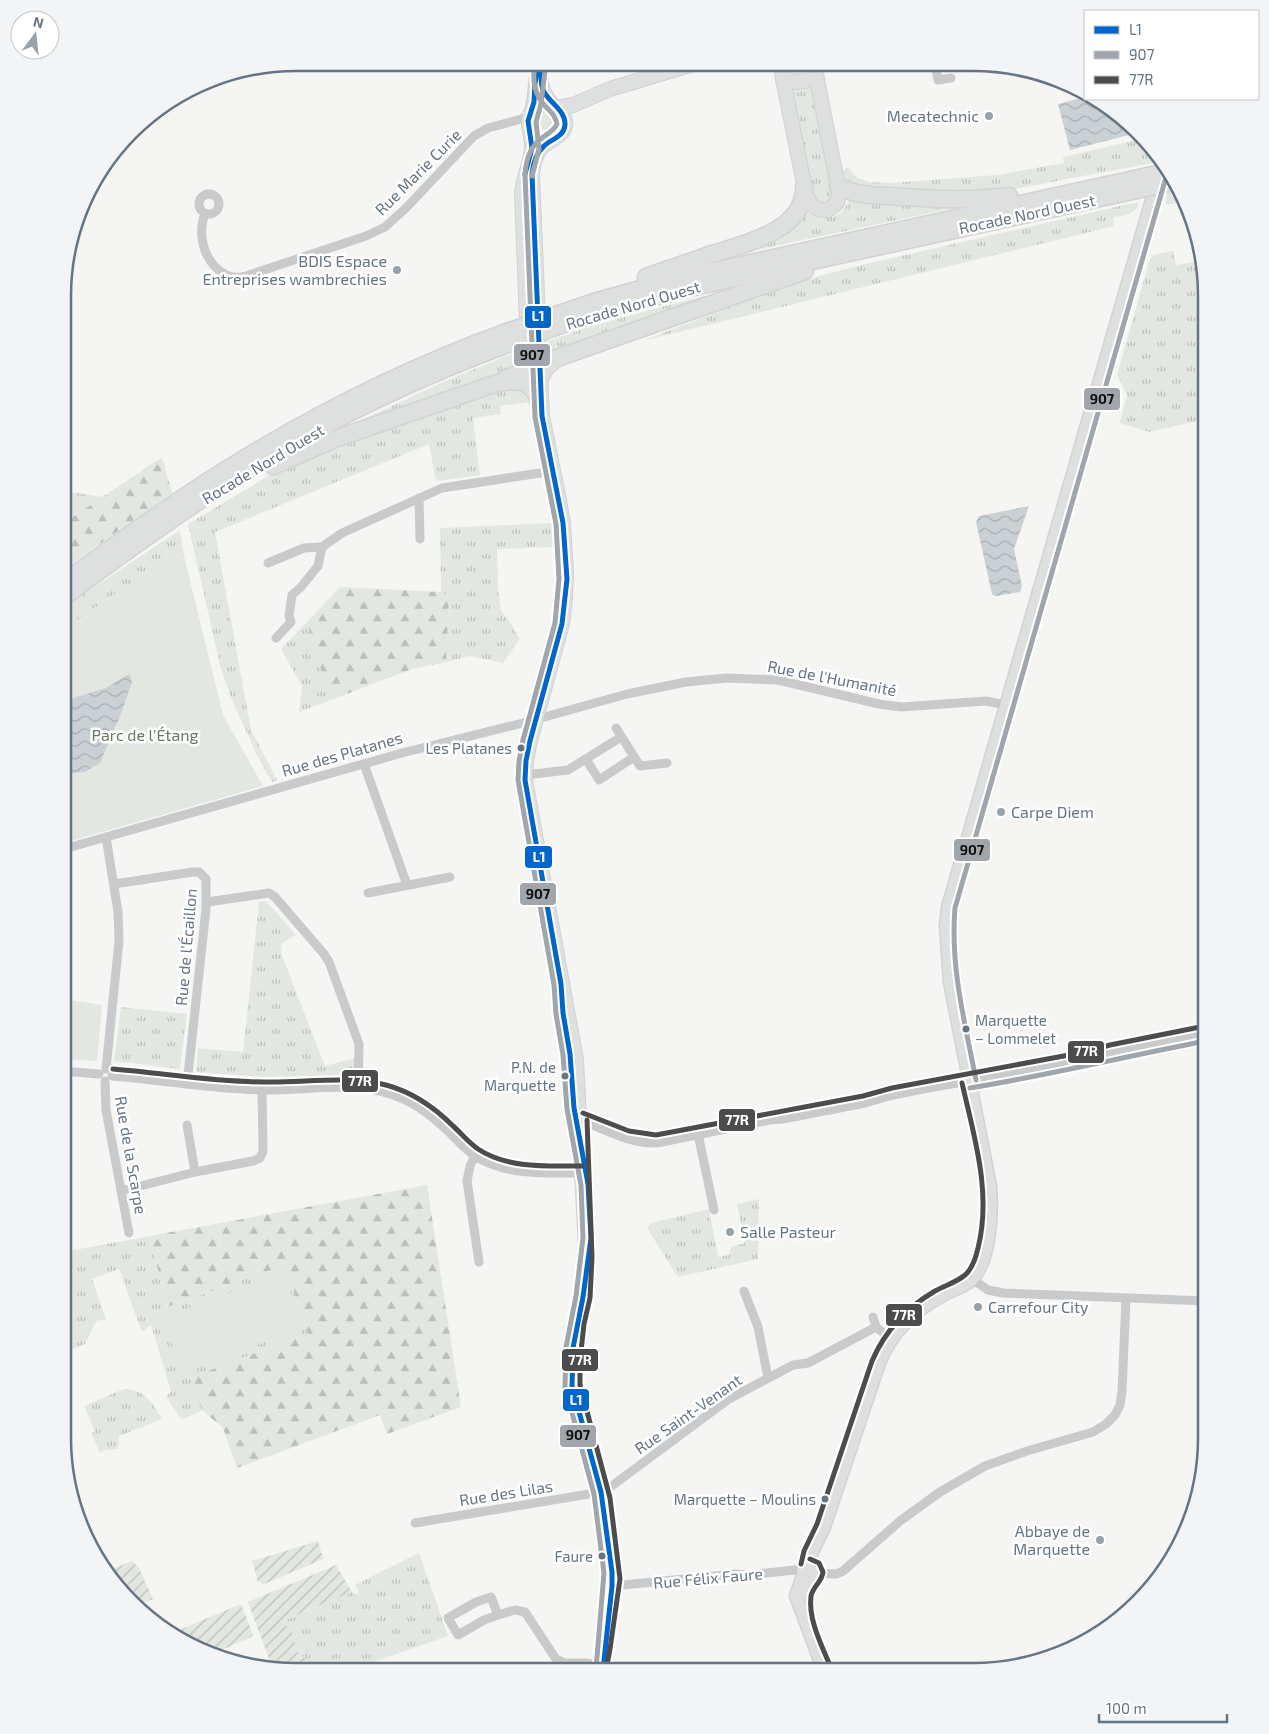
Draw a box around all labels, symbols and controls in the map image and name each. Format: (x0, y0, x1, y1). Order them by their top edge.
north arrow (10, 10, 60, 60)
legend (1084, 10, 1259, 100)
text: N (31, 12, 46, 31)
text: L1 (1129, 20, 1142, 38)
text: 907 (1129, 45, 1155, 63)
text: 77R (1129, 70, 1154, 88)
place label: Mecatechnic (887, 106, 979, 125)
marker: Mecatechnic (983, 110, 995, 122)
street label: Rue Marie Curie (371, 125, 465, 219)
street label: Rocade Nord Ouest (957, 190, 1097, 237)
place label: BDIS Espace Entreprises wambrechies (202, 251, 387, 288)
marker: BDIS Espace Entreprises wambrechies (391, 264, 403, 276)
street label: Rocade Nord Ouest (564, 276, 702, 333)
line badge: L1 (524, 305, 552, 329)
text: L1 (532, 307, 544, 324)
line badge: 907 (513, 343, 551, 367)
text: 907 (520, 346, 545, 363)
line badge: 907 (1083, 387, 1121, 411)
text: 907 (1090, 390, 1115, 407)
street label: Rocade Nord Ouest (198, 420, 327, 507)
street label: Rue de l'Humanité (766, 656, 898, 699)
park label: Parc de l'Étang (92, 725, 199, 744)
street label: Rue des Platanes (279, 727, 404, 780)
place label: Les Platanes (425, 739, 512, 757)
marker: Les Platanes (516, 743, 526, 753)
place label: Carpe Diem (1011, 802, 1094, 821)
marker: Carpe Diem (995, 806, 1007, 818)
line badge: 907 (953, 838, 991, 862)
text: 907 (960, 841, 985, 858)
line badge: L1 (524, 845, 553, 869)
text: L1 (533, 848, 545, 865)
line badge: 907 (519, 882, 557, 906)
text: 907 (526, 885, 551, 902)
street label: Rue de l'Écaillon (171, 888, 200, 1006)
place label: Marquette – Lommelet (975, 1011, 1056, 1047)
marker: Marquette – Lommelet (961, 1024, 971, 1034)
line badge: 77R (1067, 1040, 1105, 1064)
text: 77R (1074, 1042, 1098, 1059)
place label: P.N. de Marquette (484, 1058, 556, 1094)
line badge: 77R (341, 1069, 379, 1093)
marker: P.N. de Marquette (560, 1071, 570, 1081)
text: 77R (348, 1072, 372, 1089)
street label: Rue de la Scarpe (112, 1094, 151, 1215)
line badge: 77R (718, 1108, 756, 1132)
text: 77R (725, 1111, 749, 1128)
place label: Salle Pasteur (740, 1222, 837, 1241)
marker: Salle Pasteur (724, 1226, 736, 1238)
place label: Carrefour City (988, 1297, 1089, 1316)
marker: Carrefour City (972, 1301, 984, 1313)
line badge: 77R (885, 1303, 923, 1327)
text: 77R (892, 1306, 916, 1323)
line badge: 77R (561, 1348, 599, 1372)
text: 77R (568, 1351, 592, 1368)
street label: Rue Saint-Venant (631, 1370, 745, 1458)
line badge: L1 (562, 1388, 590, 1412)
text: L1 (570, 1391, 582, 1408)
line badge: 907 (559, 1424, 597, 1448)
text: 907 (566, 1426, 591, 1443)
street label: Rue des Lilas (458, 1476, 554, 1509)
place label: Marquette – Moulins (674, 1490, 816, 1508)
marker: Marquette – Moulins (820, 1494, 830, 1504)
place label: Abbaye de Marquette (1013, 1521, 1090, 1558)
marker: Abbaye de Marquette (1094, 1534, 1106, 1546)
place label: Faure (555, 1547, 593, 1565)
marker: Faure (597, 1551, 607, 1561)
street label: Rue Félix Faure (652, 1563, 763, 1592)
scale bar (1099, 1692, 1226, 1724)
text: 100 m (1106, 1699, 1147, 1717)

